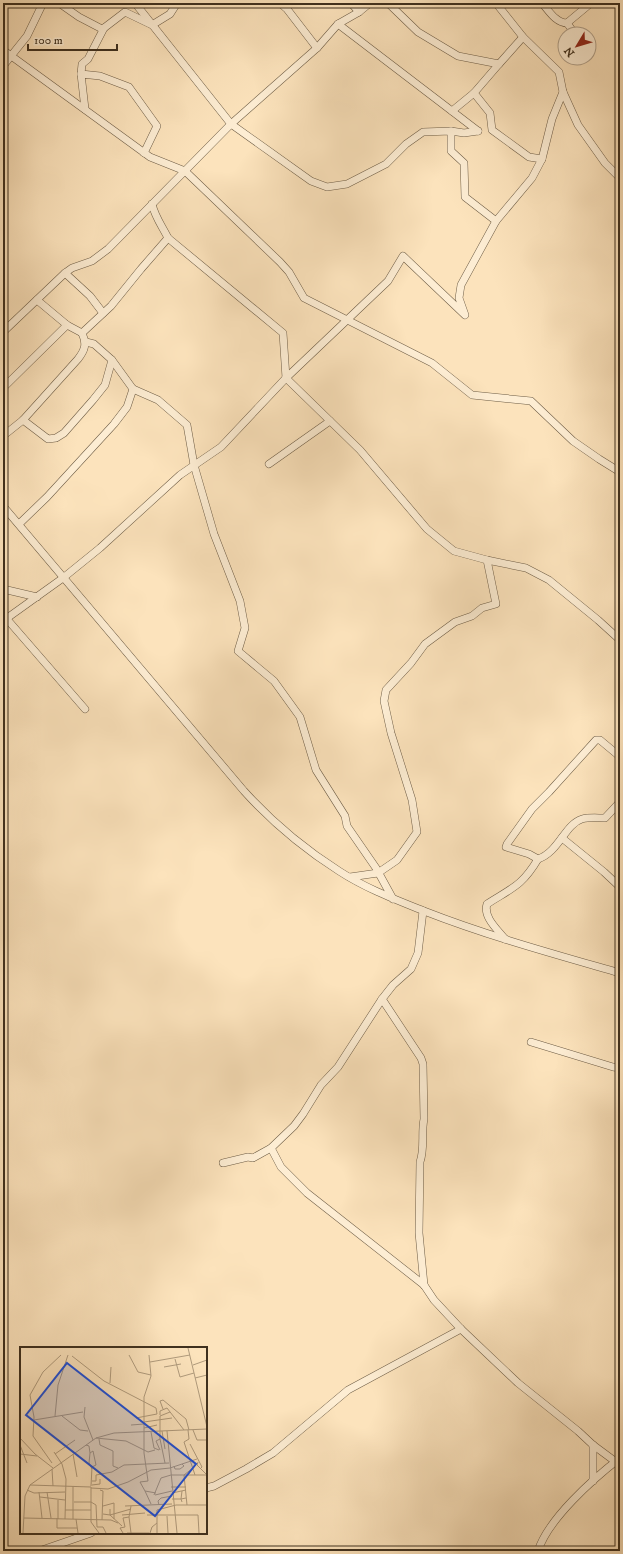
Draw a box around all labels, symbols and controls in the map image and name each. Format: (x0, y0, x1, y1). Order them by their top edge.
scale bar (28, 26, 117, 52)
north arrow (557, 26, 597, 66)
text: 100 m (34, 33, 63, 48)
text: N (562, 44, 578, 59)
inset map (20, 1347, 207, 1534)

